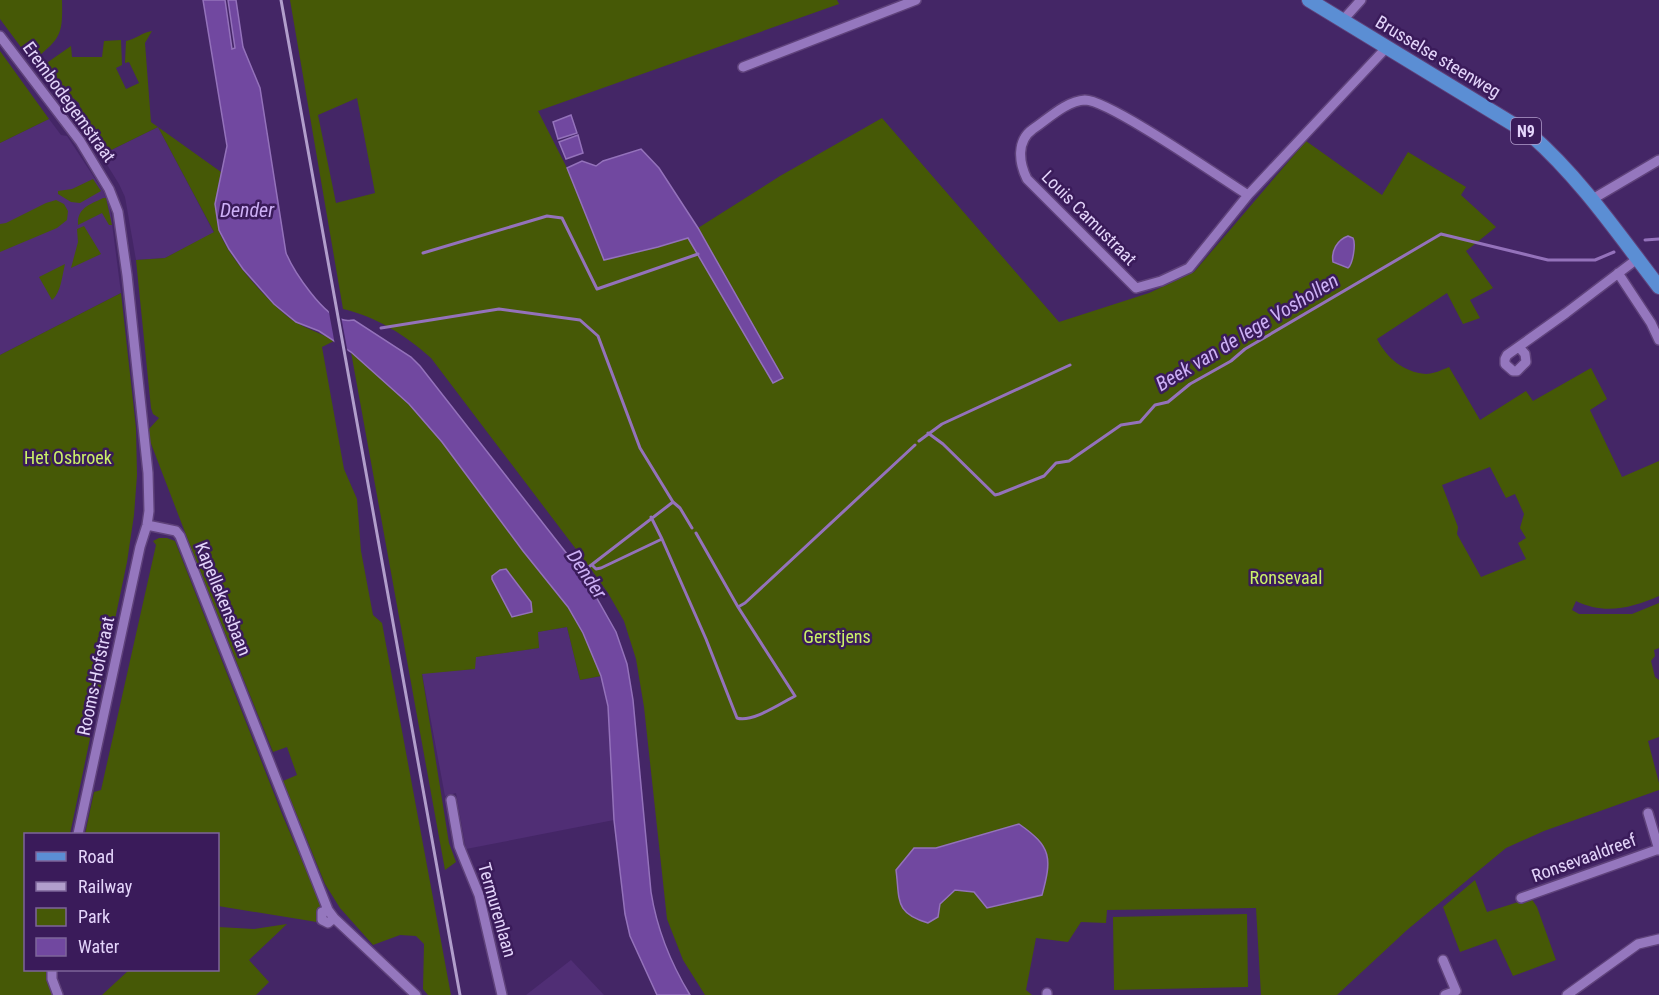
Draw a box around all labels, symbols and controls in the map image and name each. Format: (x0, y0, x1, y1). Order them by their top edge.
street label: Brusselse steenweg (1372, 11, 1504, 102)
street label: Erembodegemstraat (19, 37, 120, 166)
road number: N9 (1511, 118, 1541, 144)
street label: Louis Camustraat (1038, 166, 1141, 269)
water label: Dender (220, 198, 275, 222)
water label: Beek van de lege Voshollen (1151, 268, 1343, 396)
park label: Het Osbroek (24, 447, 112, 468)
street label: Kapellekensbaan (191, 539, 256, 659)
water label: Dender (562, 545, 613, 604)
park label: Ronsevaal (1250, 567, 1322, 588)
street label: Rooms-Hofstraat (73, 615, 118, 737)
park label: Gerstjens (803, 626, 871, 647)
street label: Ronsevaaldreef (1529, 829, 1639, 886)
legend (24, 833, 219, 971)
text: Road (78, 846, 114, 867)
street label: Termurenlaan (474, 860, 521, 959)
text: Railway (78, 876, 133, 897)
text: Park (78, 906, 110, 927)
text: Water (78, 936, 120, 957)

